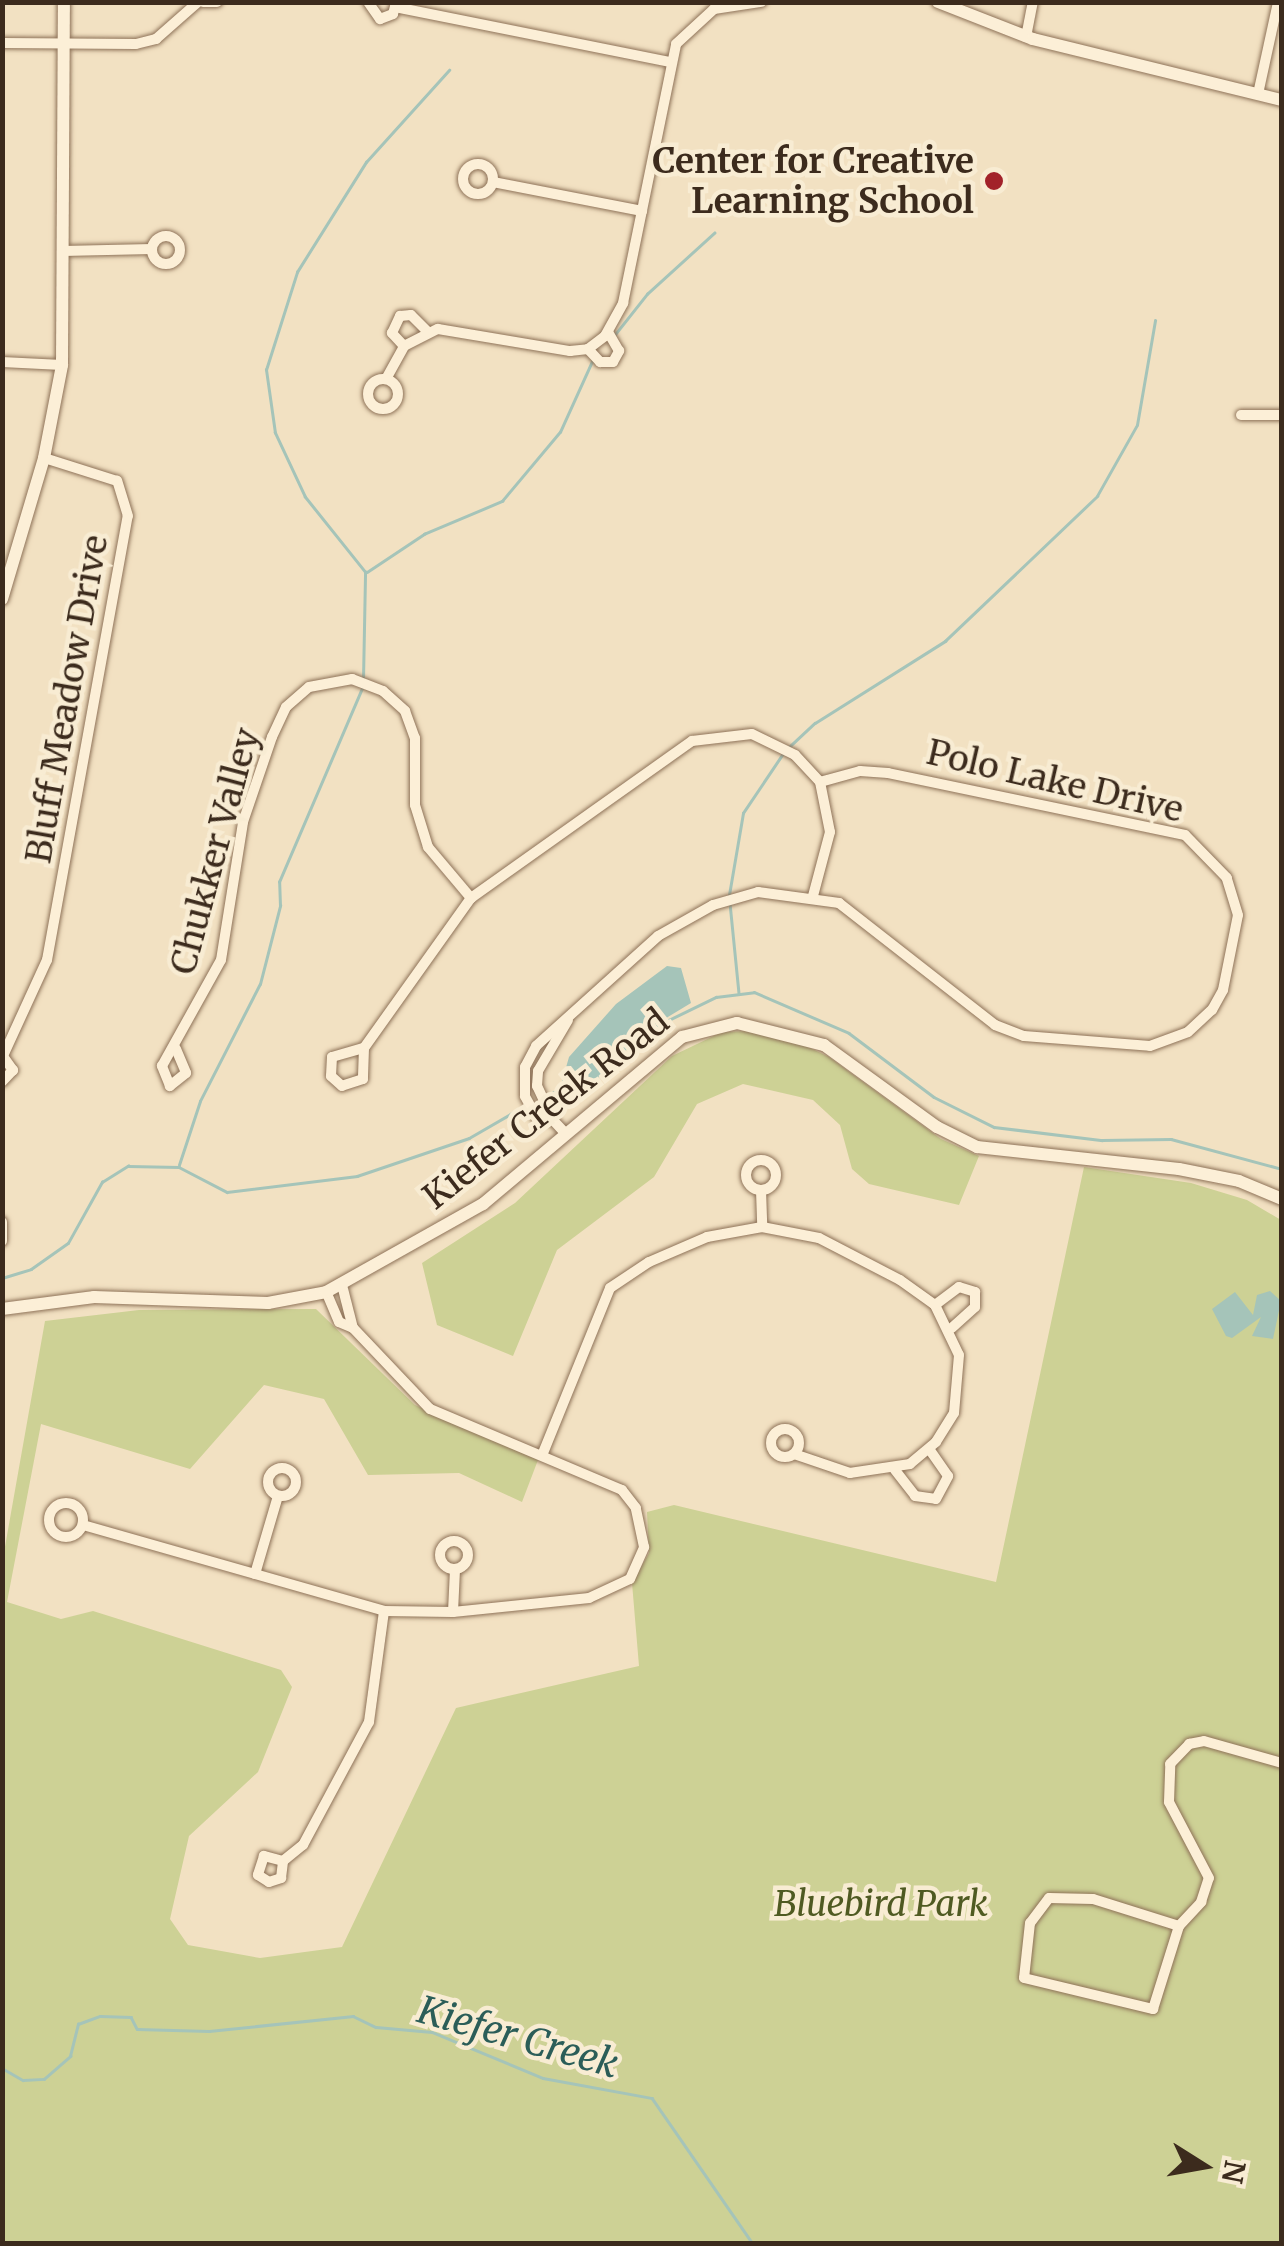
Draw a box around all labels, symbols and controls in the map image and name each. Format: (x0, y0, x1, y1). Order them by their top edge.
place label: Center for Creative Learning School (652, 140, 974, 222)
marker: Center for Creative Learning School (983, 170, 1005, 192)
street label: Bluff Meadow Drive (17, 532, 117, 866)
street label: Chukker Valley (162, 723, 268, 979)
street label: Polo Lake Drive (923, 731, 1187, 831)
street label: Kiefer Creek Road (415, 1000, 677, 1218)
park label: Bluebird Park (774, 1883, 988, 1925)
water label: Kiefer Creek (413, 1987, 623, 2087)
north arrow (1154, 2116, 1254, 2216)
text: N (1214, 2157, 1253, 2186)

